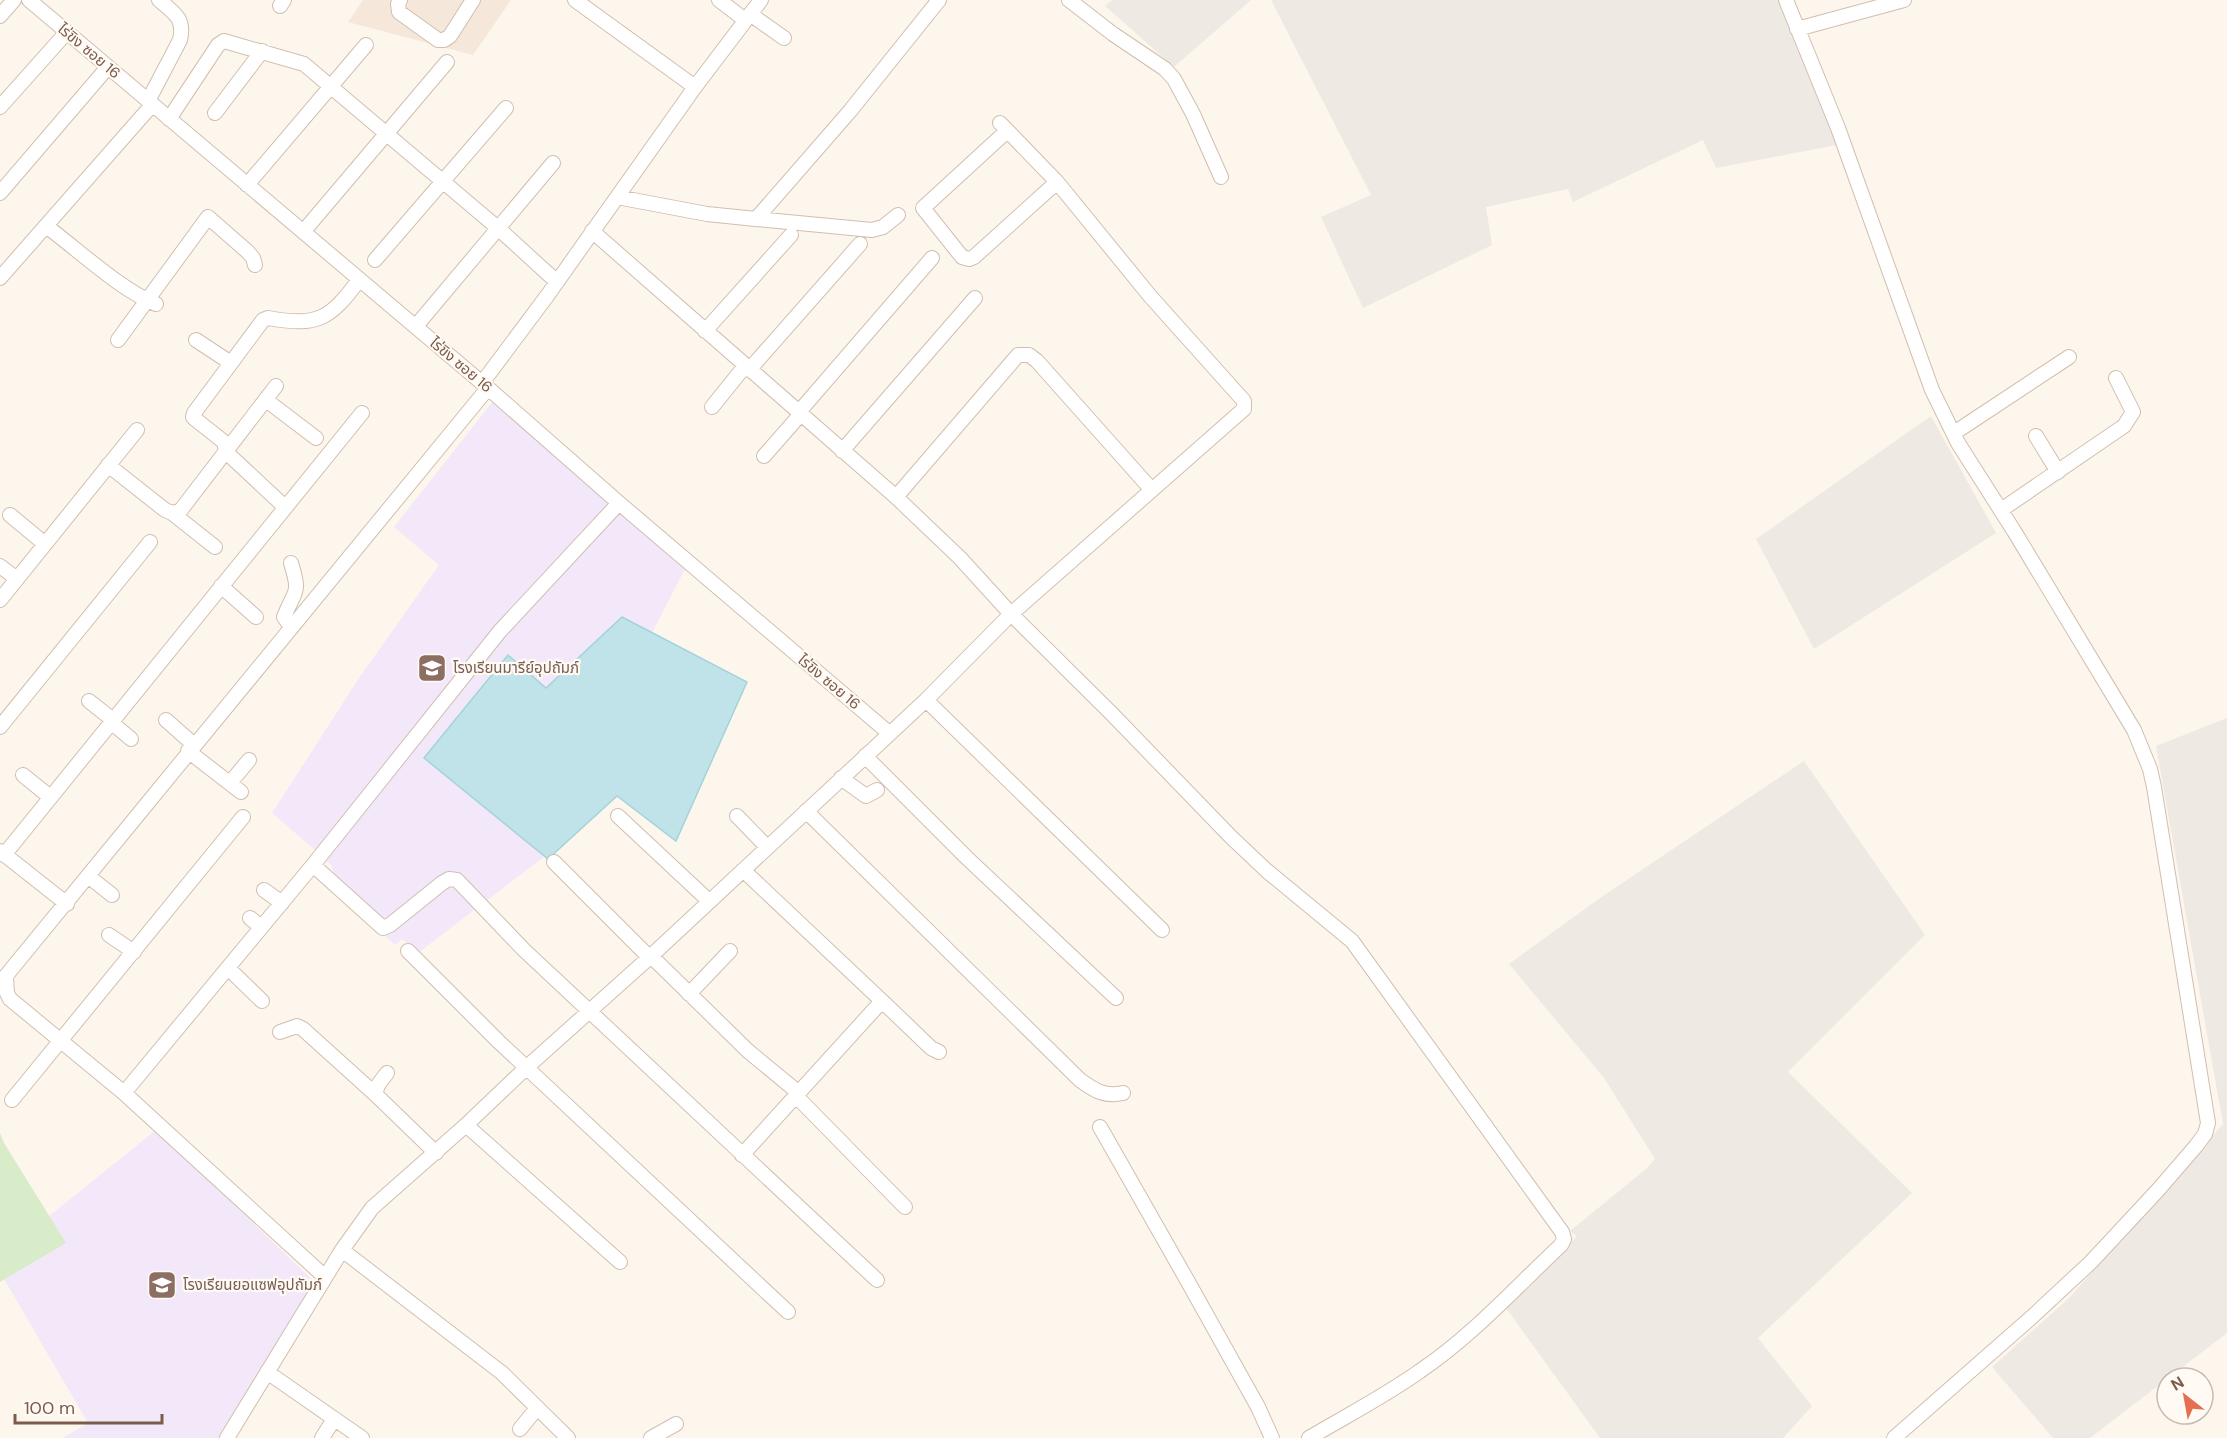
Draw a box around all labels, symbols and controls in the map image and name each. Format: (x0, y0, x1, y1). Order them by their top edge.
street label: ไร่ขิง ซอย 16 (53, 18, 125, 83)
street label: ไร่ขิง ซอย 16 (425, 332, 497, 397)
street label: ไร่ขิง ซอย 16 (793, 649, 865, 714)
school or university icon: โรงเรียนมารีย์อุปถัมภ์ (416, 652, 448, 684)
place label: โรงเรียนมารีย์อุปถัมภ์ (453, 658, 579, 678)
school or university icon: โรงเรียนยอแซฟอุปถัมภ์ (146, 1269, 178, 1301)
place label: โรงเรียนยอแซฟอุปถัมภ์ (183, 1275, 322, 1295)
north arrow (2155, 1366, 2215, 1426)
text: N (2167, 1372, 2188, 1396)
scale bar (15, 1387, 162, 1425)
text: 100 m (24, 1396, 75, 1420)

